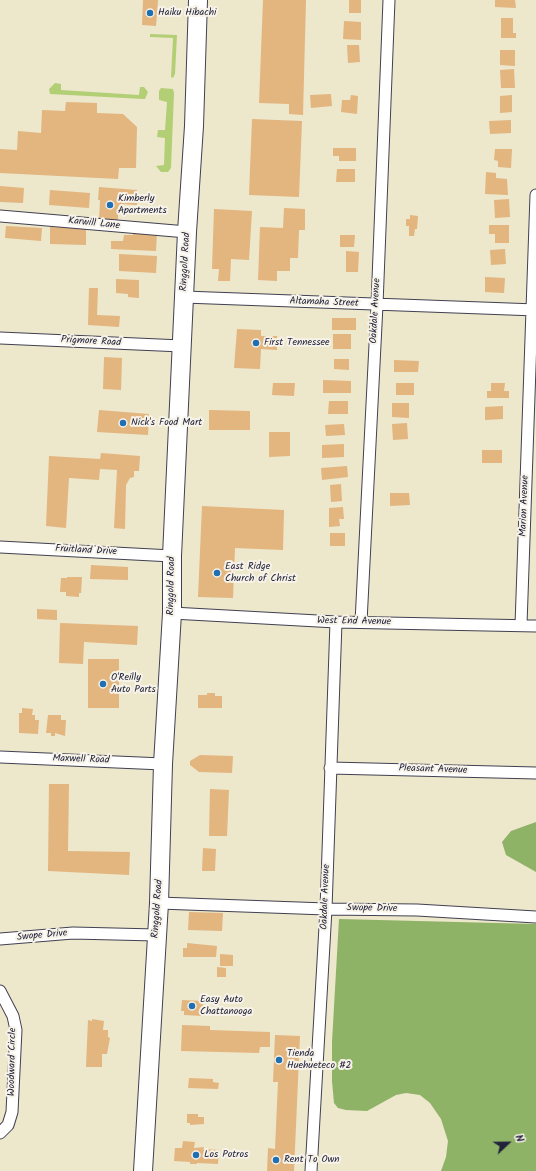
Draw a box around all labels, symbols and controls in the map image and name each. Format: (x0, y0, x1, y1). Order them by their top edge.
place label: Haiku Hibachi (158, 7, 216, 19)
marker: Haiku Hibachi (145, 8, 155, 18)
place label: Kimberly Apartments (118, 193, 167, 216)
marker: Kimberly Apartments (105, 200, 115, 210)
street label: Karwill Lane (68, 215, 120, 233)
street label: Ringgold Road (178, 232, 194, 292)
street label: Oakdale Avenue (368, 278, 384, 344)
street label: Altamaha Street (289, 296, 359, 310)
street label: Prigmore Road (61, 334, 121, 350)
place label: First Tennessee (264, 337, 330, 349)
marker: First Tennessee (251, 338, 261, 348)
place label: Nick's Food Mart (131, 417, 202, 429)
marker: Nick's Food Mart (118, 418, 128, 428)
street label: Marion Avenue (518, 475, 532, 537)
street label: Fruitland Drive (55, 543, 117, 559)
street label: Ringgold Road (165, 556, 179, 616)
place label: East Ridge Church of Christ (225, 561, 296, 584)
marker: East Ridge Church of Christ (212, 568, 222, 578)
street label: West End Avenue (317, 615, 391, 629)
place label: O'Reilly Auto Parts (111, 672, 156, 696)
marker: O'Reilly Auto Parts (98, 679, 108, 689)
street label: Maxwell Road (52, 753, 110, 767)
street label: Pleasant Avenue (398, 763, 468, 777)
street label: Oakdale Avenue (319, 864, 333, 930)
street label: Ringgold Road (150, 879, 166, 939)
street label: Swope Drive (347, 903, 397, 915)
street label: Swope Drive (16, 928, 68, 944)
place label: Easy Auto Chattanooga (200, 994, 252, 1018)
marker: Easy Auto Chattanooga (187, 1001, 197, 1011)
street label: Woodward Circle (6, 1028, 20, 1096)
place label: Tienda Huehueteco #2 (287, 1048, 351, 1072)
marker: Tienda Huehueteco #2 (274, 1055, 284, 1065)
north arrow (488, 1123, 528, 1163)
text: N (509, 1132, 529, 1145)
place label: Los Potros (204, 1149, 248, 1161)
marker: Los Potros (191, 1150, 201, 1160)
place label: Rent To Own (284, 1154, 340, 1166)
marker: Rent To Own (271, 1155, 281, 1165)

